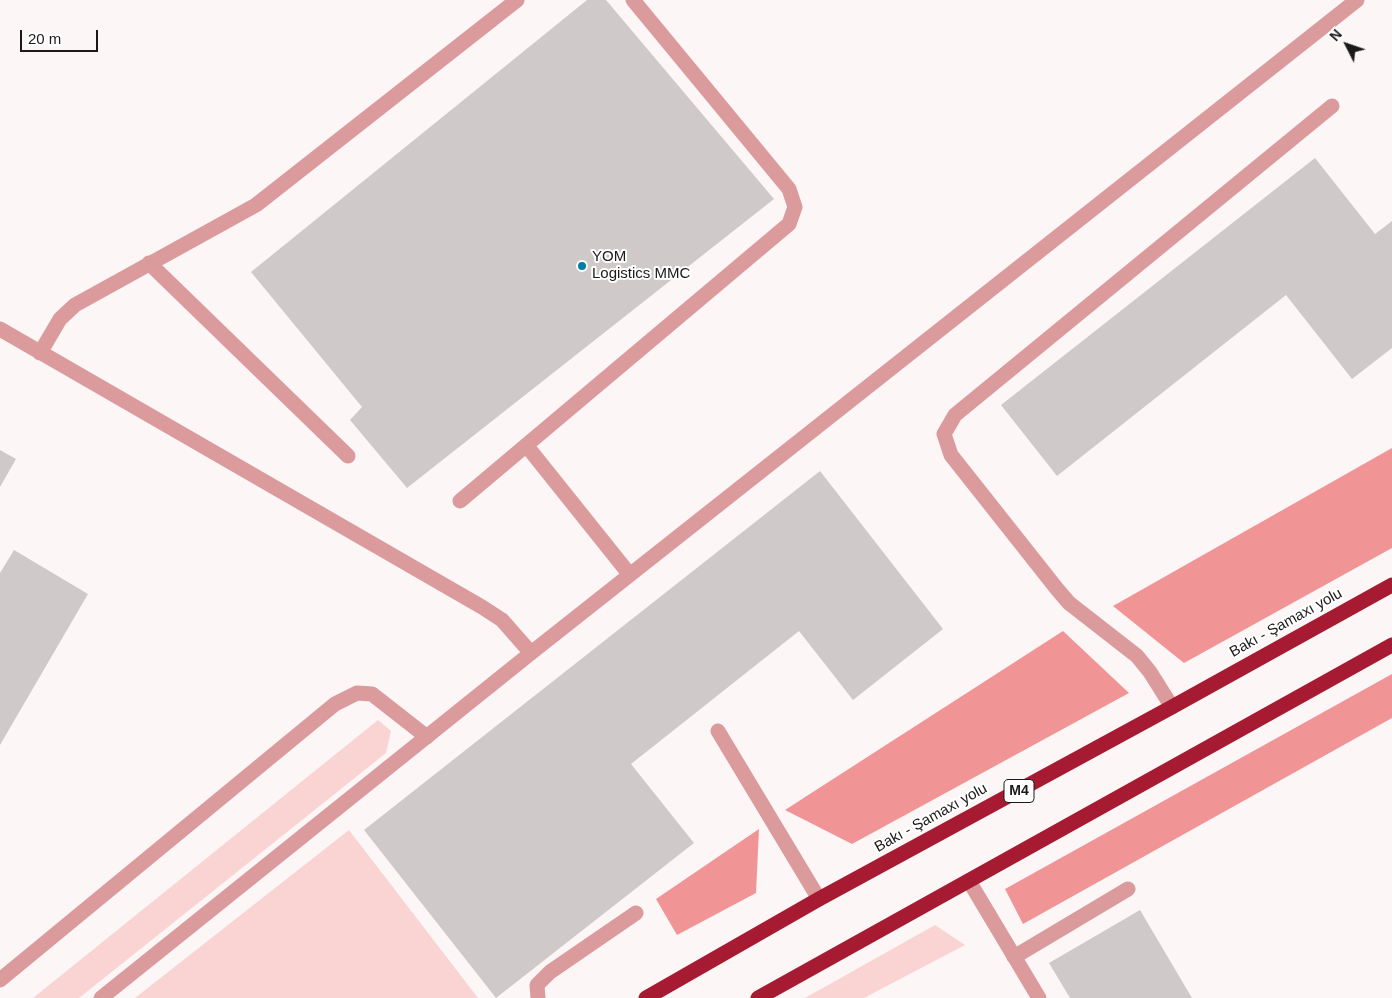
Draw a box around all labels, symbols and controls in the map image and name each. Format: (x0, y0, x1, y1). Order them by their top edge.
scale bar (22, 20, 100, 52)
north arrow (1322, 20, 1372, 70)
text: N (1326, 26, 1345, 44)
text: 20 m (28, 30, 61, 47)
place label: YOM Logistics MMC (592, 248, 690, 283)
marker: YOM Logistics MMC (576, 260, 588, 272)
street label: Bakı - Şamaxı yolu (1227, 585, 1345, 661)
road number: M4 (1004, 779, 1034, 802)
street label: Bakı - Şamaxı yolu (872, 780, 990, 856)

